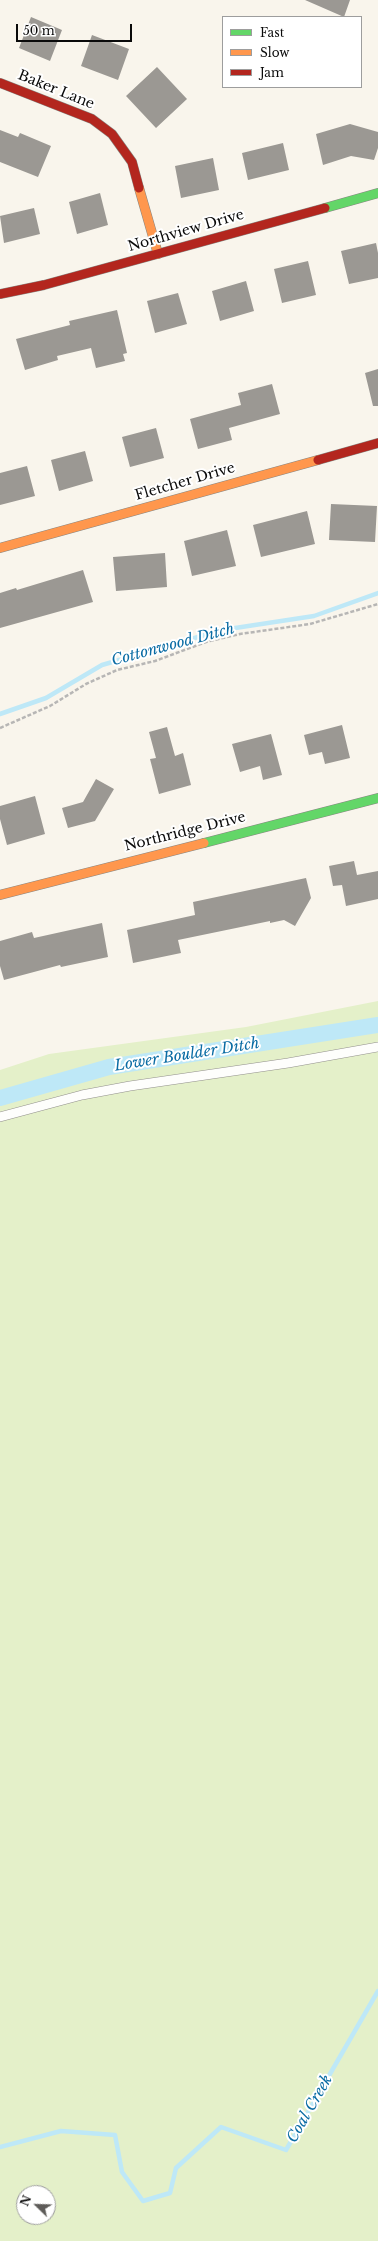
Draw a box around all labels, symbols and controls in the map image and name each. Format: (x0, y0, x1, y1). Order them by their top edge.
scale bar (18, 16, 134, 42)
legend (222, 16, 362, 88)
text: 50 m (23, 23, 55, 38)
text: Fast (260, 25, 284, 40)
text: Slow (260, 45, 289, 60)
text: Jam (260, 65, 284, 80)
street label: Baker Lane (15, 67, 97, 113)
street label: Northview Drive (126, 206, 246, 256)
street label: Fletcher Drive (133, 460, 237, 504)
water label: Cottonwood Ditch (109, 620, 237, 670)
street label: Northridge Drive (123, 809, 247, 855)
water label: Lower Boulder Ditch (113, 1035, 261, 1075)
water label: Coal Creek (283, 2072, 337, 2146)
north arrow (16, 2185, 56, 2225)
text: N (17, 2193, 34, 2208)

